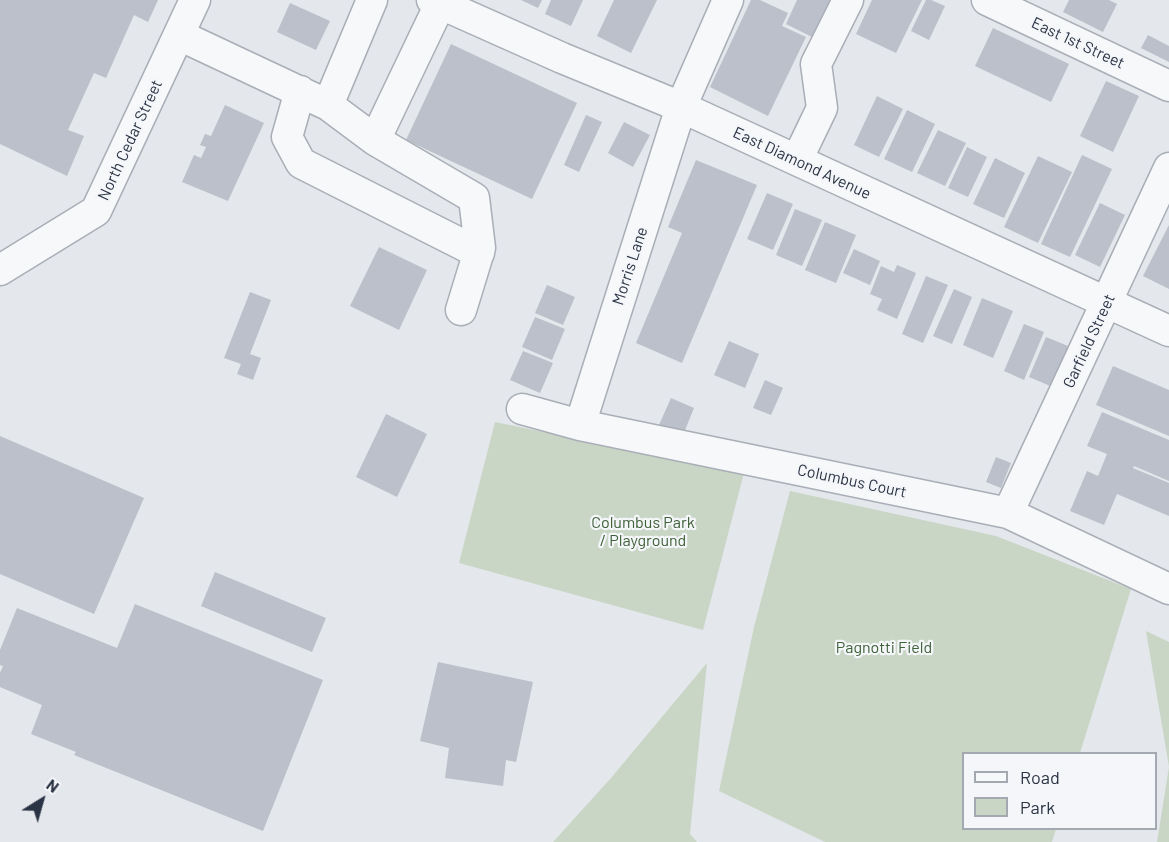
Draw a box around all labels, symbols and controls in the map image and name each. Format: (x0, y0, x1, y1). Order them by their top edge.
street label: East 1st Street (1028, 13, 1128, 73)
street label: North Cedar Street (94, 77, 166, 203)
street label: East Diamond Avenue (730, 123, 874, 203)
street label: Morris Lane (608, 224, 652, 308)
street label: Garfield Street (1059, 291, 1119, 391)
street label: Columbus Court (796, 460, 908, 502)
park label: Columbus Park / Playground (591, 513, 695, 551)
park label: Pagnotti Field (836, 638, 932, 658)
legend (962, 752, 1157, 830)
text: Road (1020, 766, 1060, 788)
north arrow (12, 770, 72, 830)
text: N (43, 774, 63, 796)
text: Park (1020, 796, 1055, 818)

